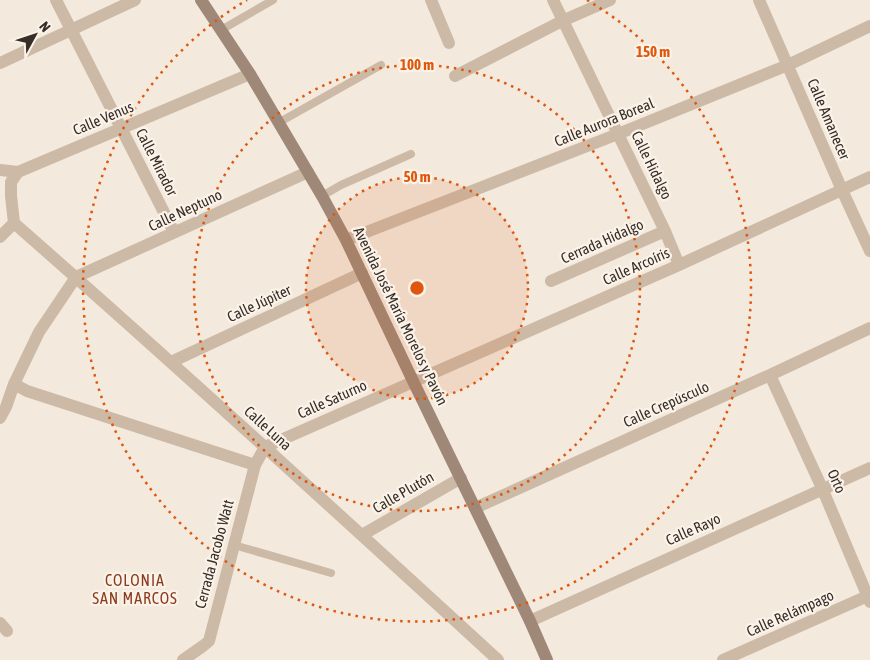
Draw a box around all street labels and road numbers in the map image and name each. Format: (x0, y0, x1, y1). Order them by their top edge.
street label: Calle Amanecer (804, 76, 854, 163)
street label: Calle Aurora Boreal (552, 94, 656, 150)
street label: Calle Venus (70, 98, 136, 138)
street label: Calle Mirador (133, 125, 182, 199)
street label: Calle Hidalgo (628, 128, 676, 202)
street label: Calle Neptuno (146, 186, 224, 234)
street label: Cerrada Hidalgo (558, 215, 646, 267)
street label: Avenida José María Morelos y Pavón (350, 224, 452, 408)
street label: Calle Arcoíris (600, 244, 672, 288)
street label: Calle Júpiter (224, 281, 294, 325)
street label: Calle Saturno (295, 376, 369, 422)
street label: Calle Crepúsculo (621, 378, 711, 430)
street label: Calle Luna (241, 402, 295, 454)
street label: Orto (824, 466, 850, 496)
street label: Calle Plutón (370, 468, 436, 516)
street label: Cerrada Jacobo Watt (191, 498, 237, 610)
street label: Calle Rayo (663, 509, 723, 549)
street label: Calle Relámpago (744, 586, 836, 640)

